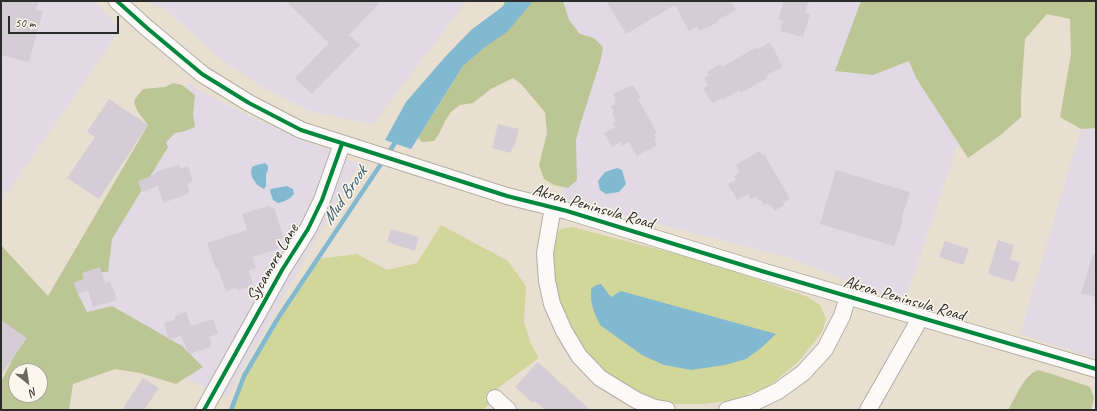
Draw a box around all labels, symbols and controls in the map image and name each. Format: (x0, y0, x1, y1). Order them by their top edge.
scale bar (10, 8, 121, 34)
text: 50 m (15, 15, 35, 31)
water label: Mud Brook (318, 163, 372, 229)
street label: Akron Peninsula Road (530, 180, 656, 234)
street label: Sycamore Lane (243, 221, 303, 305)
street label: Akron Peninsula Road (841, 272, 967, 326)
north arrow (8, 363, 48, 403)
text: N (27, 385, 40, 400)

